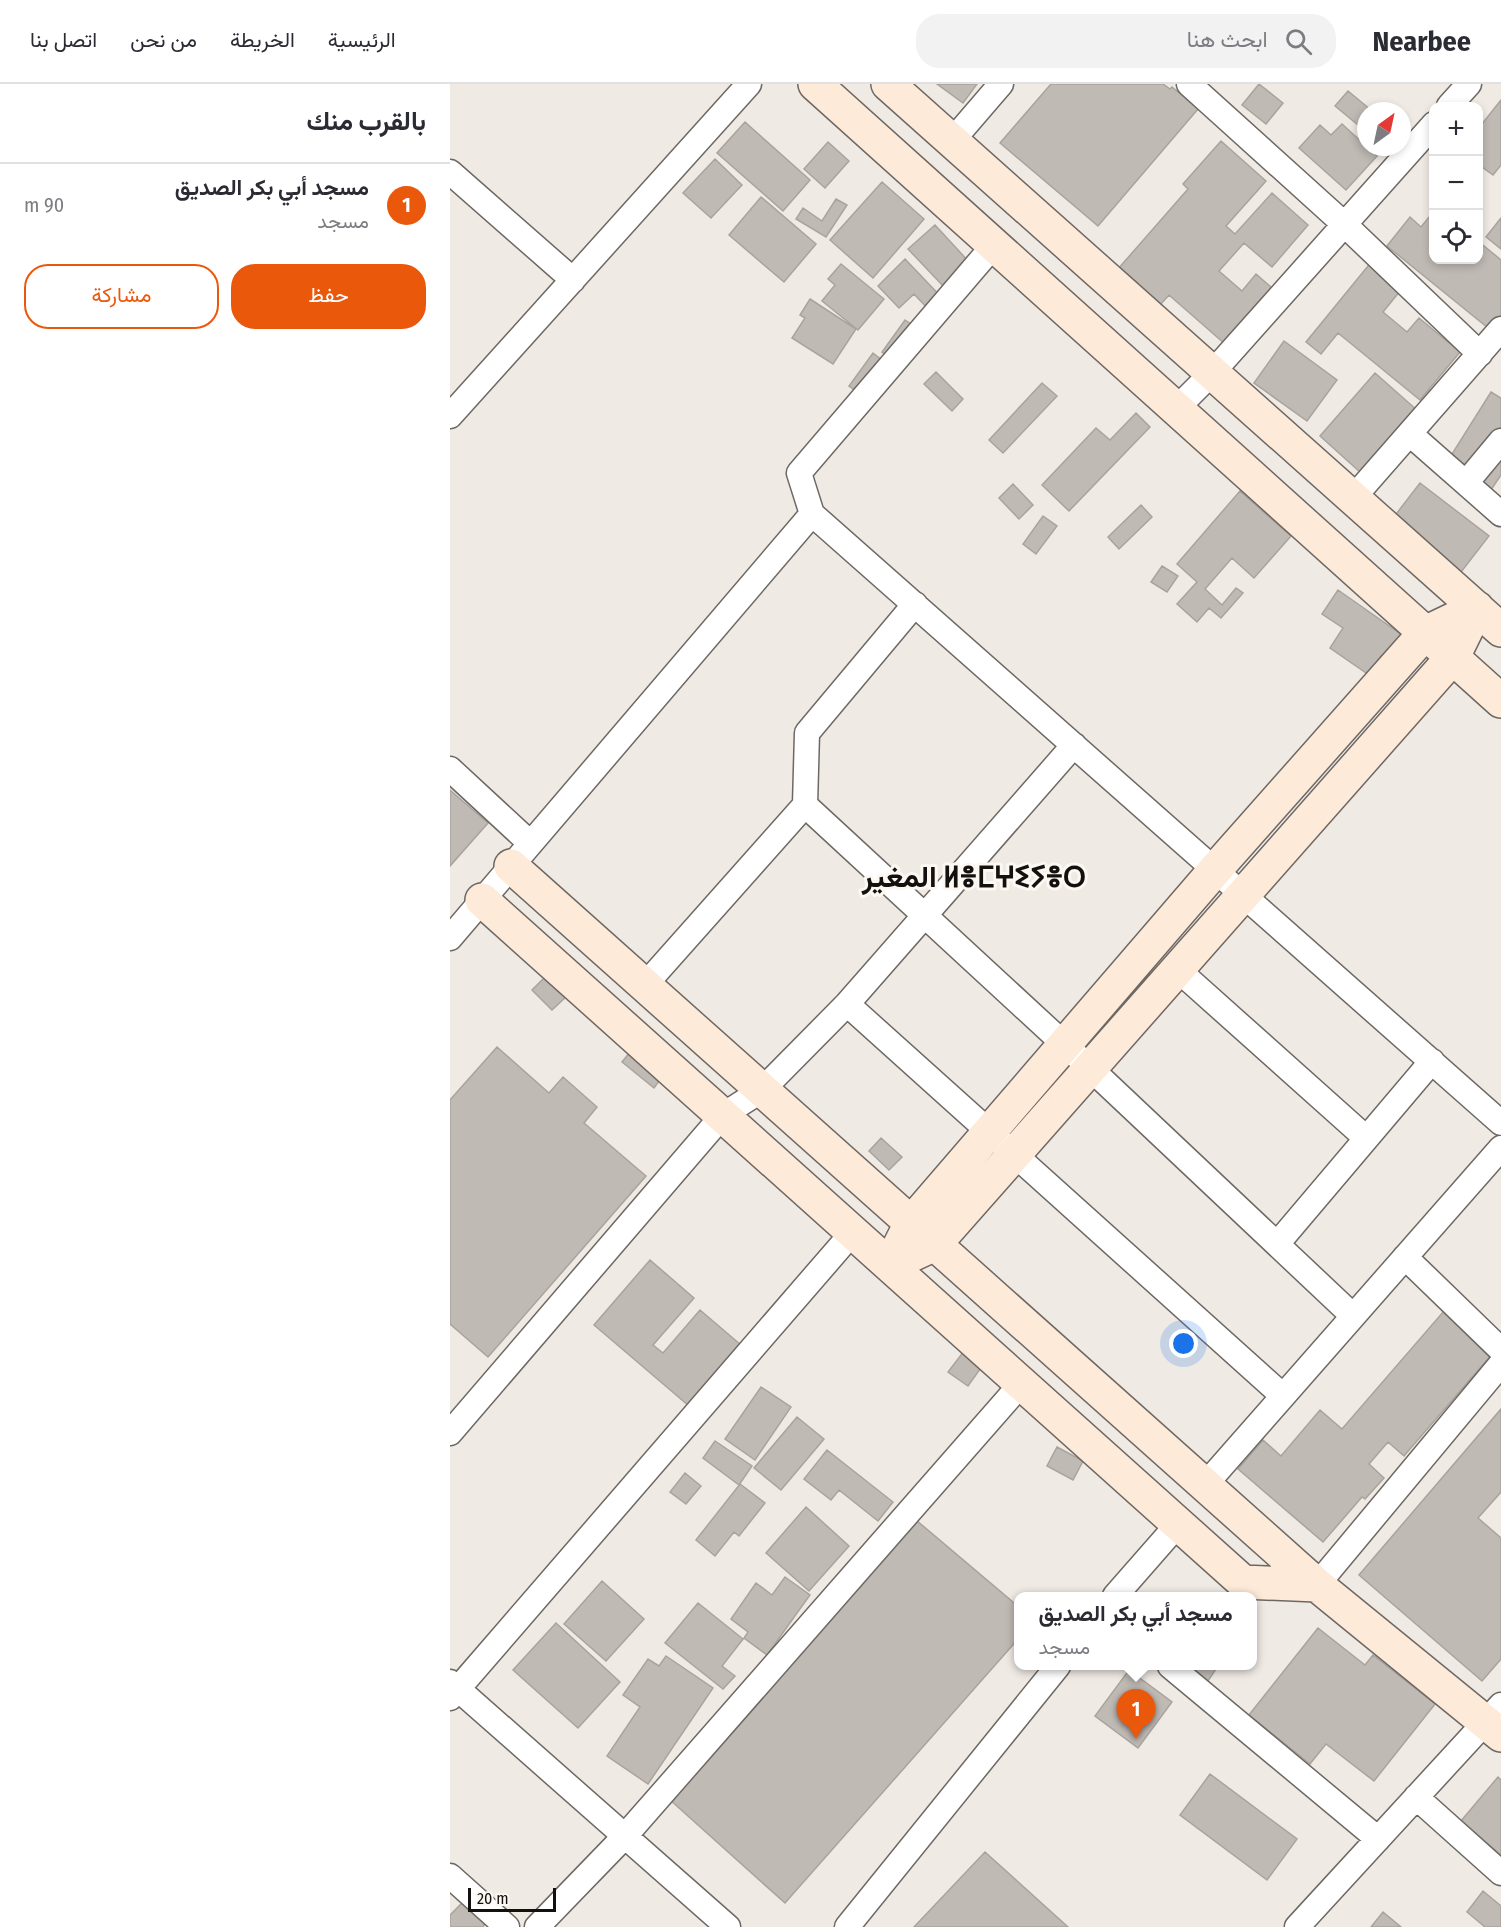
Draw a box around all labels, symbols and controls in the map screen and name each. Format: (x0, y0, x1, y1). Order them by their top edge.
search box (916, 14, 1336, 68)
icon: search (1282, 25, 1315, 58)
text: Nearbee (1372, 25, 1471, 58)
text: ابحث هنا (1187, 26, 1267, 53)
text: اتصل بنا (30, 27, 97, 53)
text: من نحن (130, 27, 197, 53)
text: الخريطة (230, 27, 295, 53)
text: الرئيسية (328, 27, 396, 53)
north arrow (1357, 102, 1411, 156)
map controls (1429, 102, 1483, 264)
button: + (1429, 102, 1483, 156)
text: بالقرب منك (306, 106, 426, 137)
button: − (1429, 156, 1483, 210)
text: مسجد أبي بكر الصديق (175, 174, 369, 201)
text: 90 m (24, 193, 64, 217)
text: 1 (402, 193, 411, 217)
text: مسجد (317, 209, 369, 233)
button: locate (1429, 210, 1483, 264)
button: مشاركة (24, 264, 219, 329)
button: حفظ (231, 264, 426, 329)
district label: المغير ⵍⴻⵎⵖⵉⵢⴻⵔ (861, 859, 1086, 895)
your location (1169, 1329, 1198, 1358)
popup (1014, 1592, 1257, 1670)
text: مسجد أبي بكر الصديق (1038, 1600, 1233, 1627)
text: مسجد (1038, 1635, 1090, 1659)
pin: 1 (1116, 1690, 1156, 1739)
scale bar (468, 1885, 556, 1912)
text: 20 m (477, 1889, 508, 1908)

